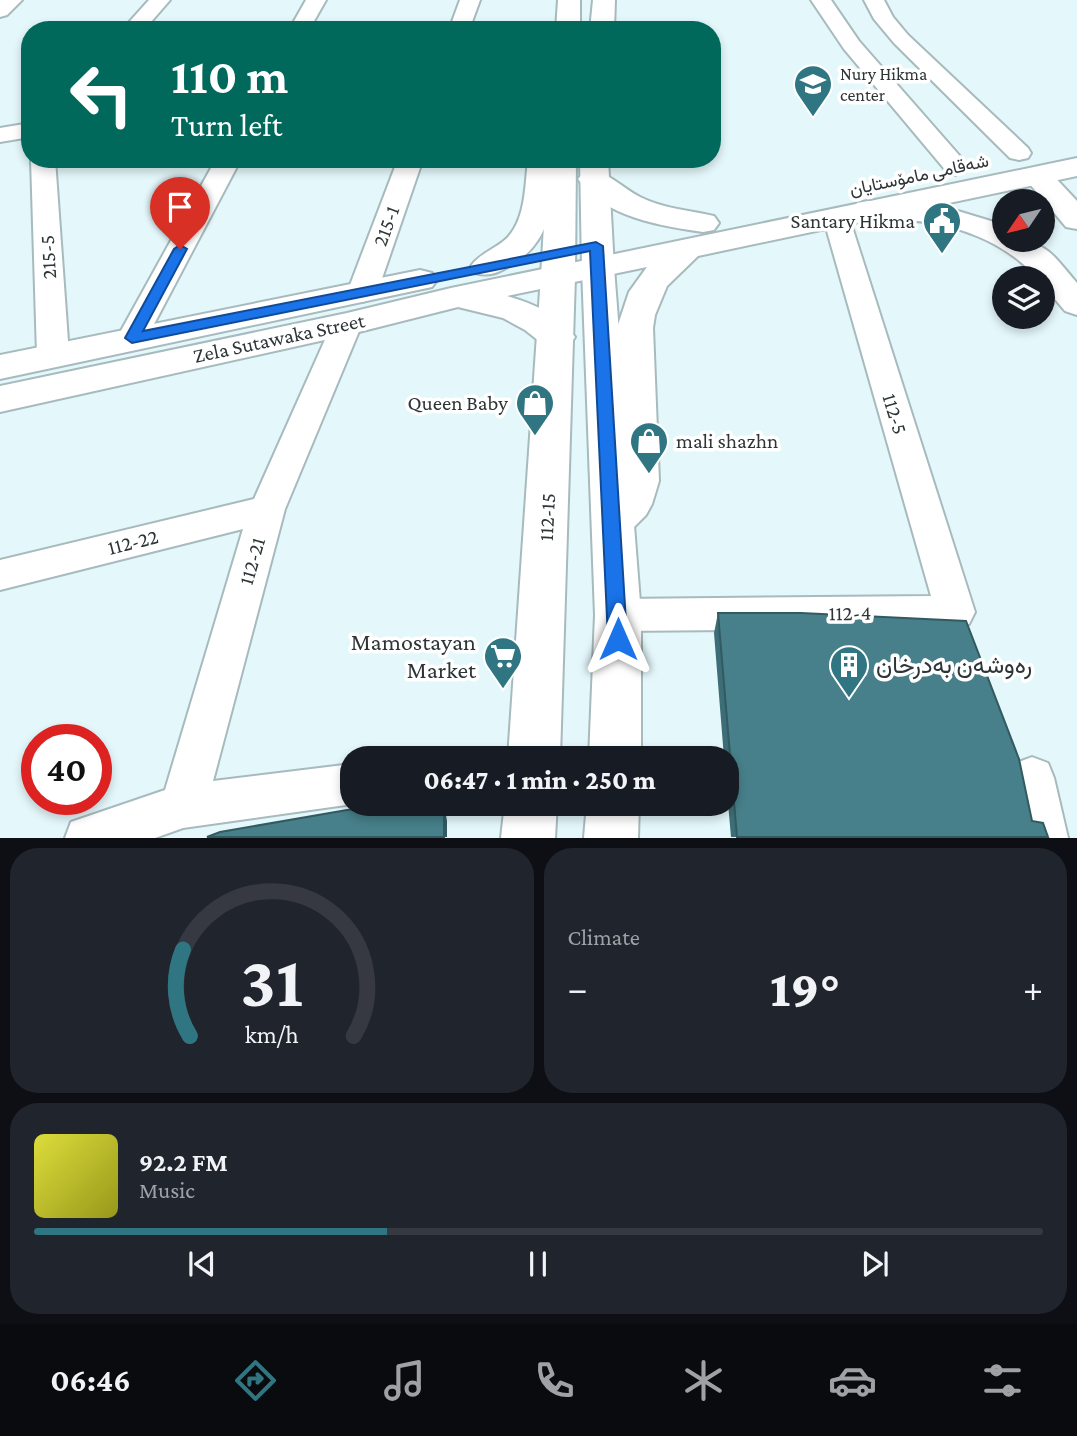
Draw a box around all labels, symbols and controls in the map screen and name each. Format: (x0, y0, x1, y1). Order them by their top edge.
icon: left (56, 49, 147, 140)
text: 110 m (171, 49, 288, 104)
school or university icon: Nury Hikma center (792, 63, 834, 118)
place label: Nury Hikma center (840, 64, 927, 105)
text: Turn left (171, 107, 282, 143)
street label: شەقامی مامۆستایان (848, 150, 991, 200)
pin (150, 177, 210, 249)
icon: arrive (161, 188, 199, 226)
north arrow (992, 189, 1055, 252)
map controls (992, 189, 1055, 329)
public building icon: Santary Hikma (921, 200, 963, 255)
street label: 215-1 (368, 203, 404, 249)
place label: Santary Hikma (791, 209, 915, 233)
street label: 215-5 (35, 234, 61, 280)
button: layers (992, 266, 1055, 329)
street label: Zela Sutawaka Street (191, 308, 368, 368)
shop icon: Queen Baby (514, 382, 556, 437)
place label: Queen Baby (407, 391, 508, 415)
street label: 112-5 (877, 391, 913, 437)
shop icon: mali shazhn (628, 420, 670, 475)
place label: mali shazhn (676, 429, 778, 453)
street label: 112-15 (534, 492, 560, 542)
street label: 112-22 (105, 524, 161, 560)
street label: 112-21 (234, 534, 270, 588)
street label: 112-4 (829, 601, 871, 625)
position arrow (581, 602, 655, 676)
place label: Mamostayan Market (351, 628, 477, 683)
supermarket icon: Mamostayan Market (482, 635, 524, 690)
building icon: رەوشەن بەدرخان (828, 644, 870, 699)
place label: رەوشەن بەدرخان (876, 651, 1032, 680)
speed limit sign: 40 (21, 724, 112, 815)
text: 06:47 · 1 min · 250 m (423, 766, 656, 795)
text: Climate (568, 924, 640, 950)
text: 31 (240, 942, 303, 1023)
text: 19° (770, 959, 840, 1017)
text: − (568, 967, 588, 1009)
text: + (1023, 967, 1043, 1009)
text: km/h (245, 1021, 299, 1048)
text: 92.2 FM (139, 1148, 228, 1177)
text: Music (139, 1177, 195, 1203)
icon: previous (183, 1245, 221, 1283)
icon: pause (519, 1245, 557, 1283)
icon: next (856, 1245, 894, 1283)
icon: directions (231, 1356, 280, 1405)
icon: music (380, 1356, 429, 1405)
icon: phone (530, 1356, 579, 1405)
icon: climate (679, 1356, 728, 1405)
icon: car (828, 1356, 877, 1405)
icon: filters (978, 1356, 1027, 1405)
text: 06:46 (50, 1362, 131, 1398)

